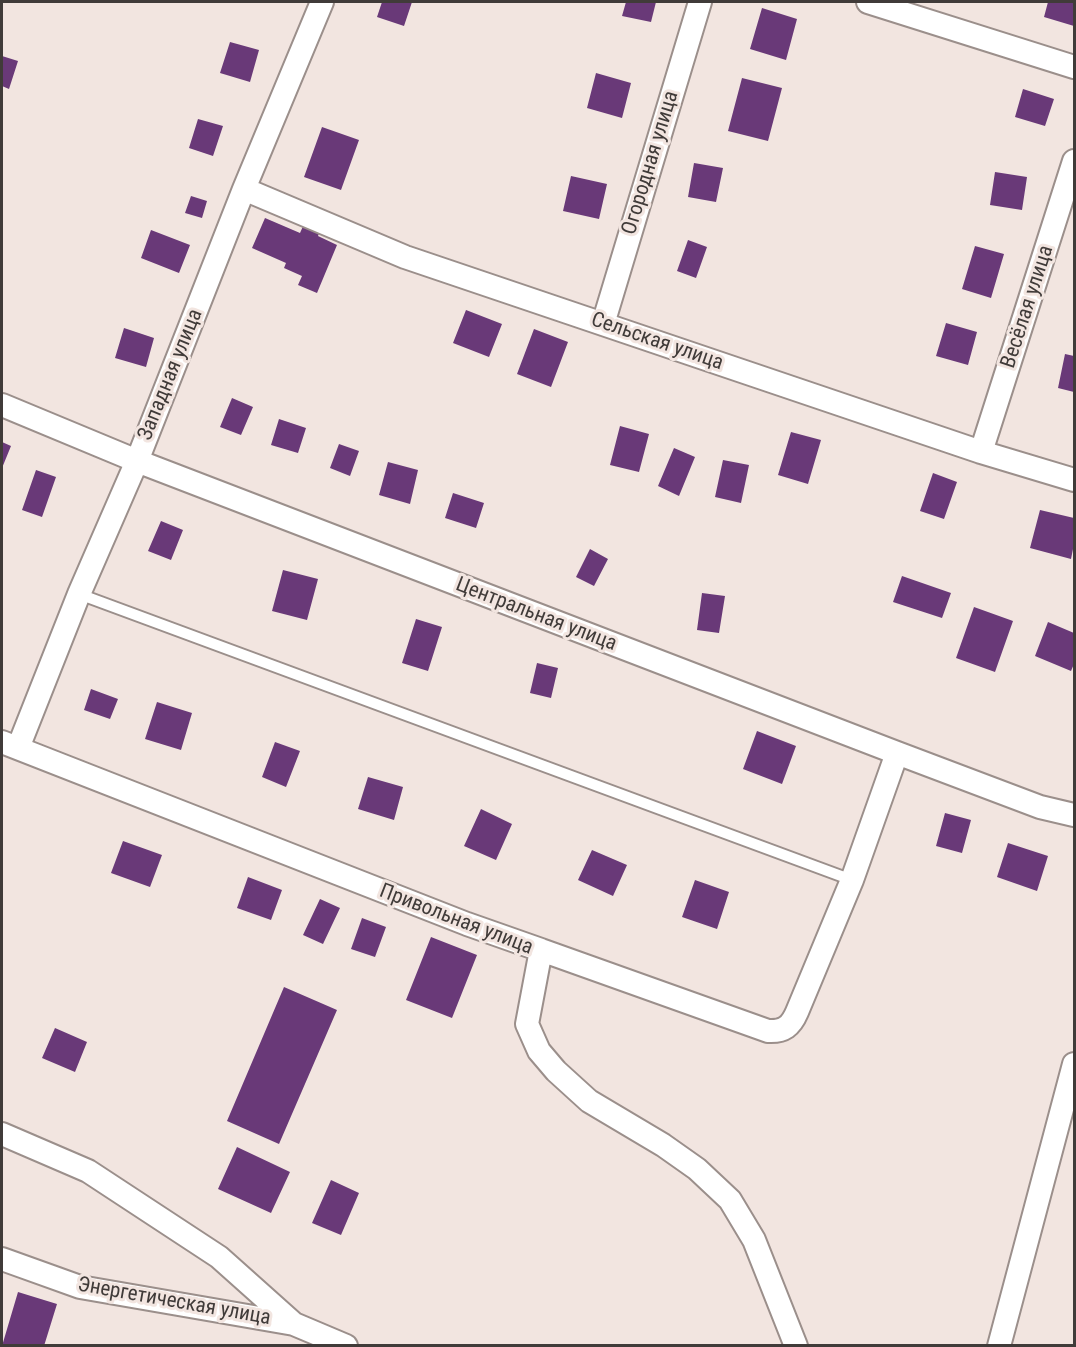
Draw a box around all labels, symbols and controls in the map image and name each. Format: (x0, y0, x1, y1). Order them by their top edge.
street label: Огородная улица (617, 88, 685, 238)
street label: Весёлая улица (996, 243, 1060, 371)
street label: Западная улица (133, 306, 209, 444)
street label: Сельская улица (588, 308, 726, 376)
street label: Центральная улица (452, 573, 620, 657)
street label: Привольная улица (376, 879, 536, 961)
street label: Энергетическая улица (75, 1273, 273, 1331)

